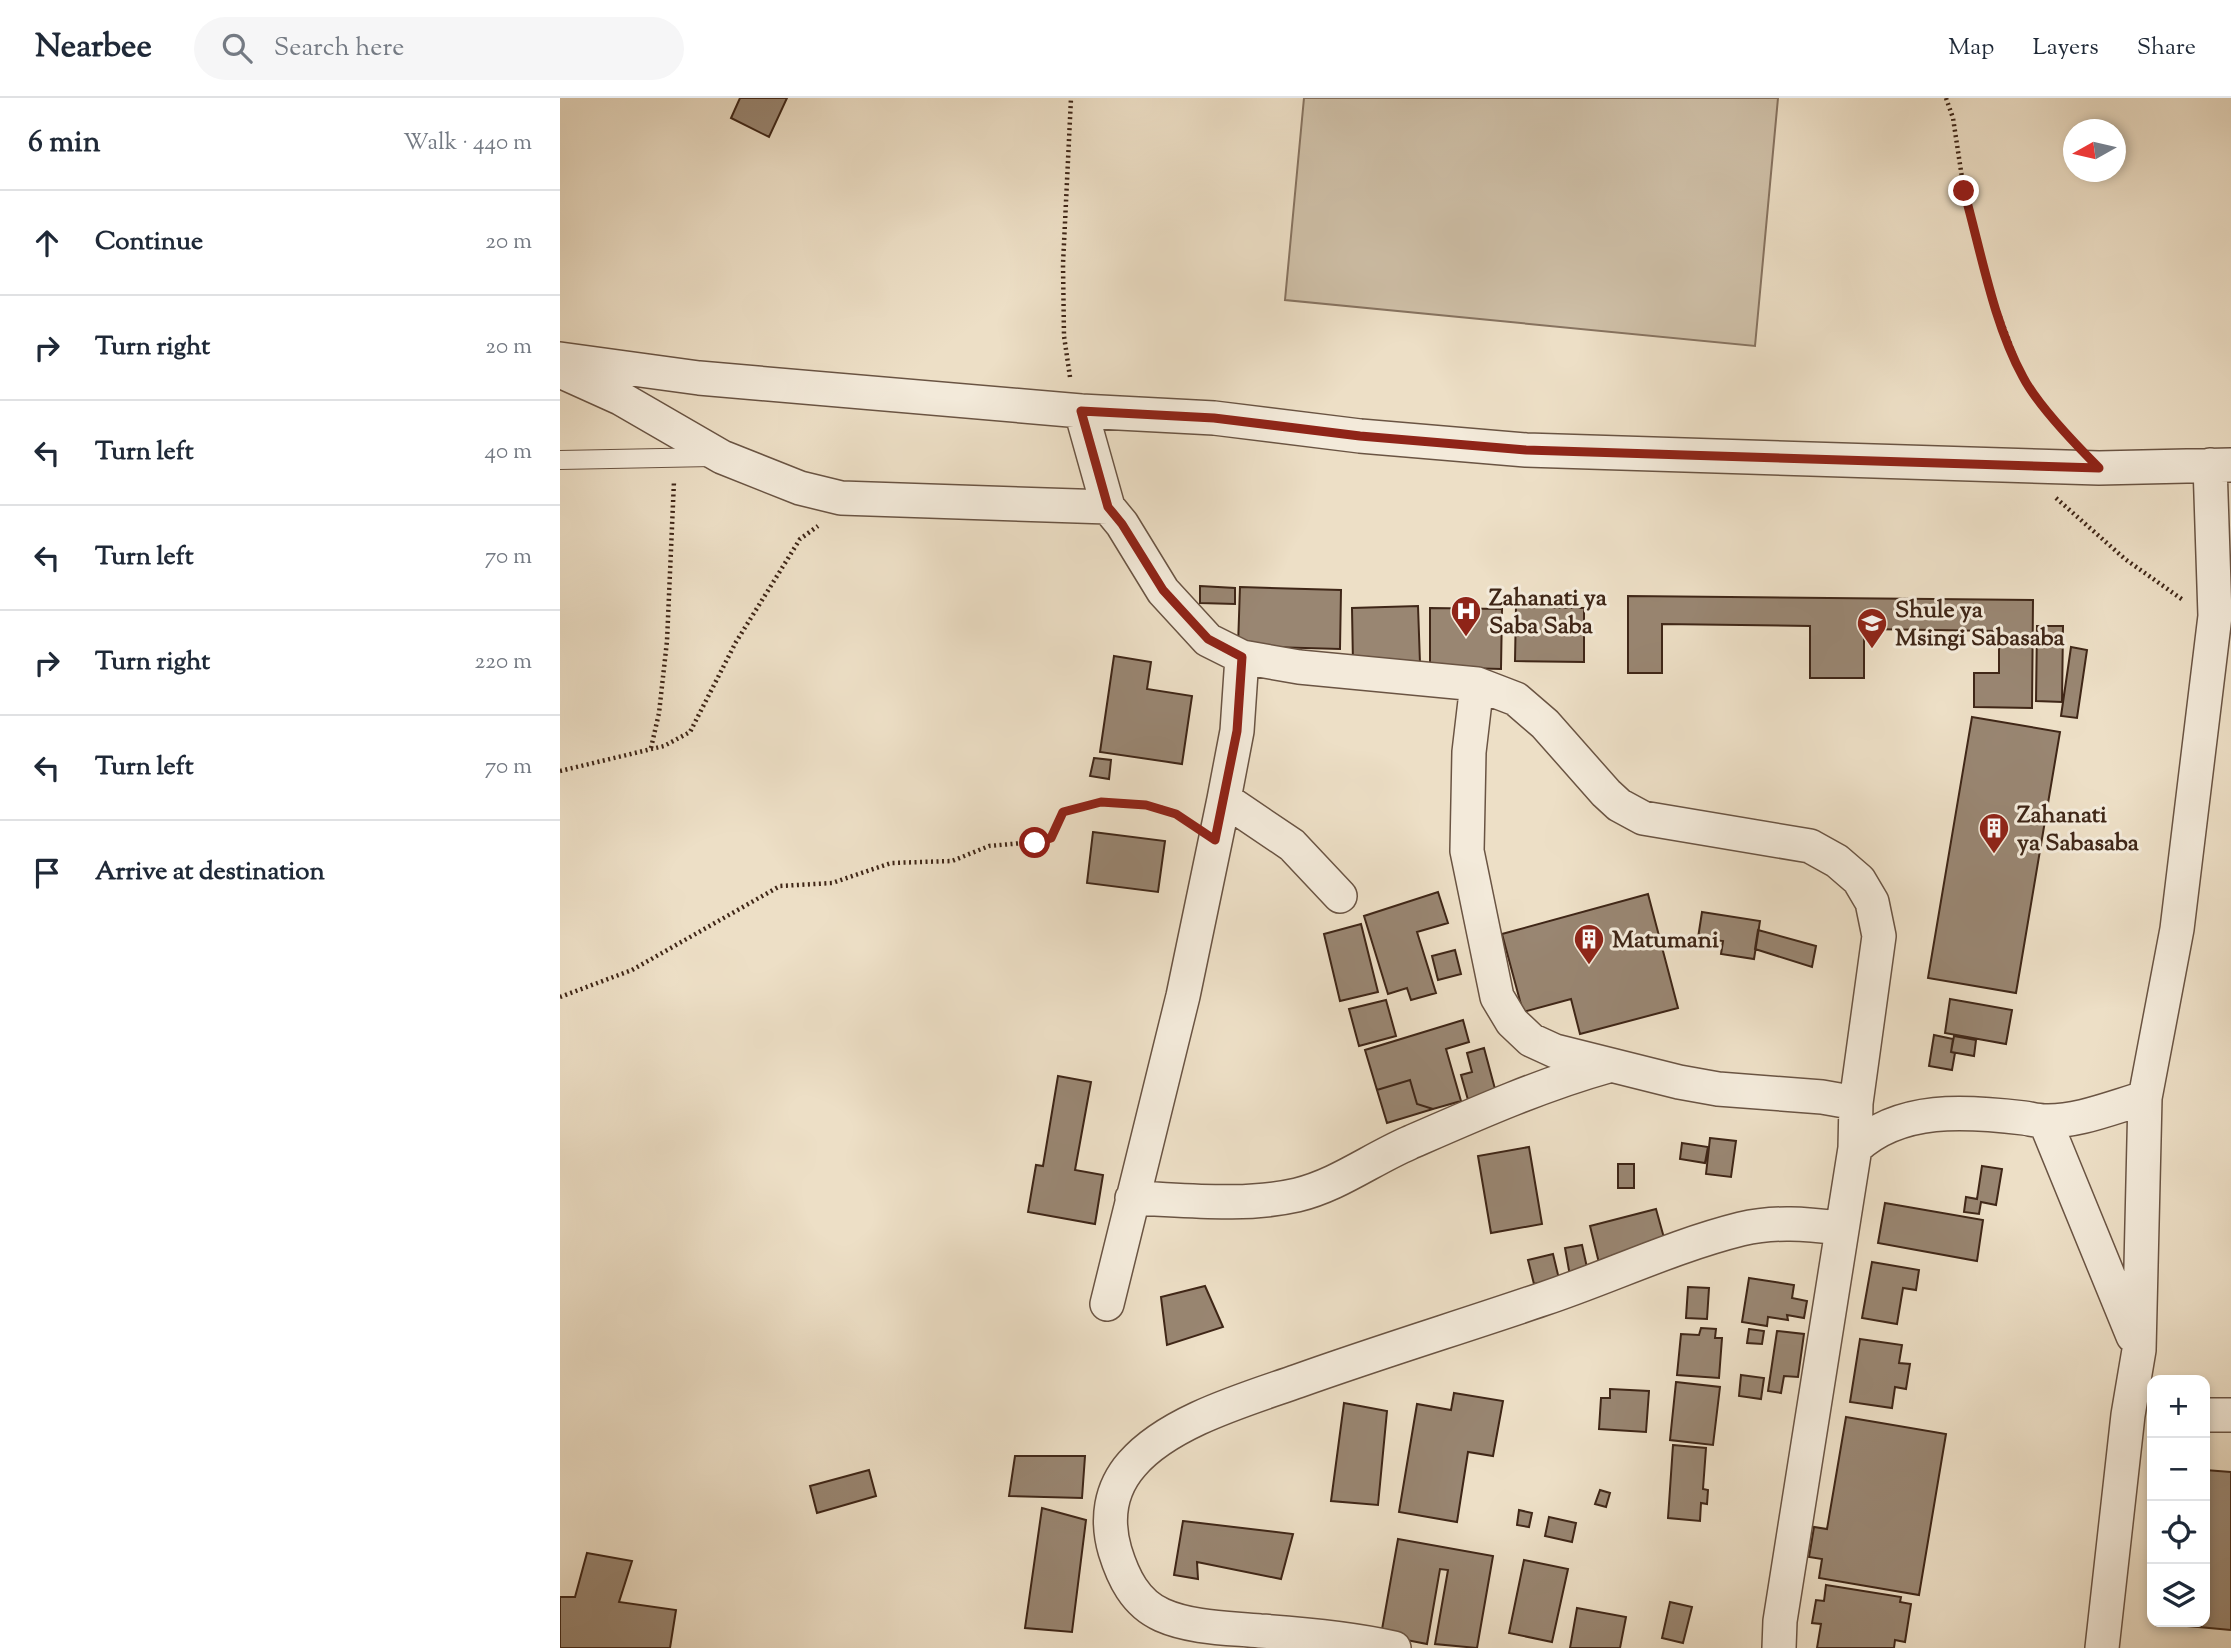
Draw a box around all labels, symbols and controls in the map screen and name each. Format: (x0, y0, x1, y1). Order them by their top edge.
search box (194, 17, 684, 80)
text: Nearbee (35, 24, 152, 72)
icon: search (218, 29, 256, 67)
text: Search here (274, 30, 404, 67)
text: Map (1948, 31, 1994, 65)
text: Layers (2032, 31, 2099, 65)
text: Share (2137, 31, 2196, 65)
north arrow (2063, 119, 2126, 182)
text: 6 min (28, 122, 100, 165)
text: Walk · 440 m (403, 127, 532, 160)
route end (1948, 175, 1979, 206)
icon: ahead (28, 224, 66, 262)
text: Continue (95, 224, 203, 261)
text: 20 m (485, 226, 532, 259)
icon: right (28, 329, 66, 367)
text: Turn right (95, 329, 210, 366)
text: 20 m (485, 331, 532, 364)
icon: left (28, 434, 66, 472)
text: Turn left (95, 434, 194, 471)
text: 40 m (485, 436, 532, 469)
icon: left (28, 539, 66, 577)
text: Turn left (95, 539, 194, 576)
text: 70 m (485, 541, 532, 574)
place label: Zahanati ya Saba Saba (1489, 582, 1608, 644)
hospital icon: Zahanati ya Saba Saba (1449, 594, 1483, 638)
place label: Shule ya Msingi Sabasaba (1895, 594, 2066, 656)
school or university icon: Shule ya Msingi Sabasaba (1855, 606, 1889, 650)
icon: right (28, 644, 66, 682)
text: Turn right (95, 644, 210, 681)
text: 220 m (474, 646, 532, 679)
icon: left (28, 749, 66, 787)
text: Turn left (95, 749, 194, 786)
text: 70 m (485, 751, 532, 784)
place label: Zahanati ya Sabasaba (2017, 799, 2140, 861)
building icon: Zahanati ya Sabasaba (1977, 811, 2011, 855)
route start (1019, 827, 1050, 858)
icon: arrive (28, 854, 66, 892)
text: Arrive at destination (95, 854, 325, 891)
building icon: Matumani (1572, 922, 1606, 966)
place label: Matumani (1612, 924, 1719, 958)
map controls (2147, 1375, 2210, 1627)
button: + (2147, 1375, 2210, 1438)
button: − (2147, 1438, 2210, 1501)
button: locate (2147, 1501, 2210, 1564)
button: layers (2147, 1564, 2210, 1627)

